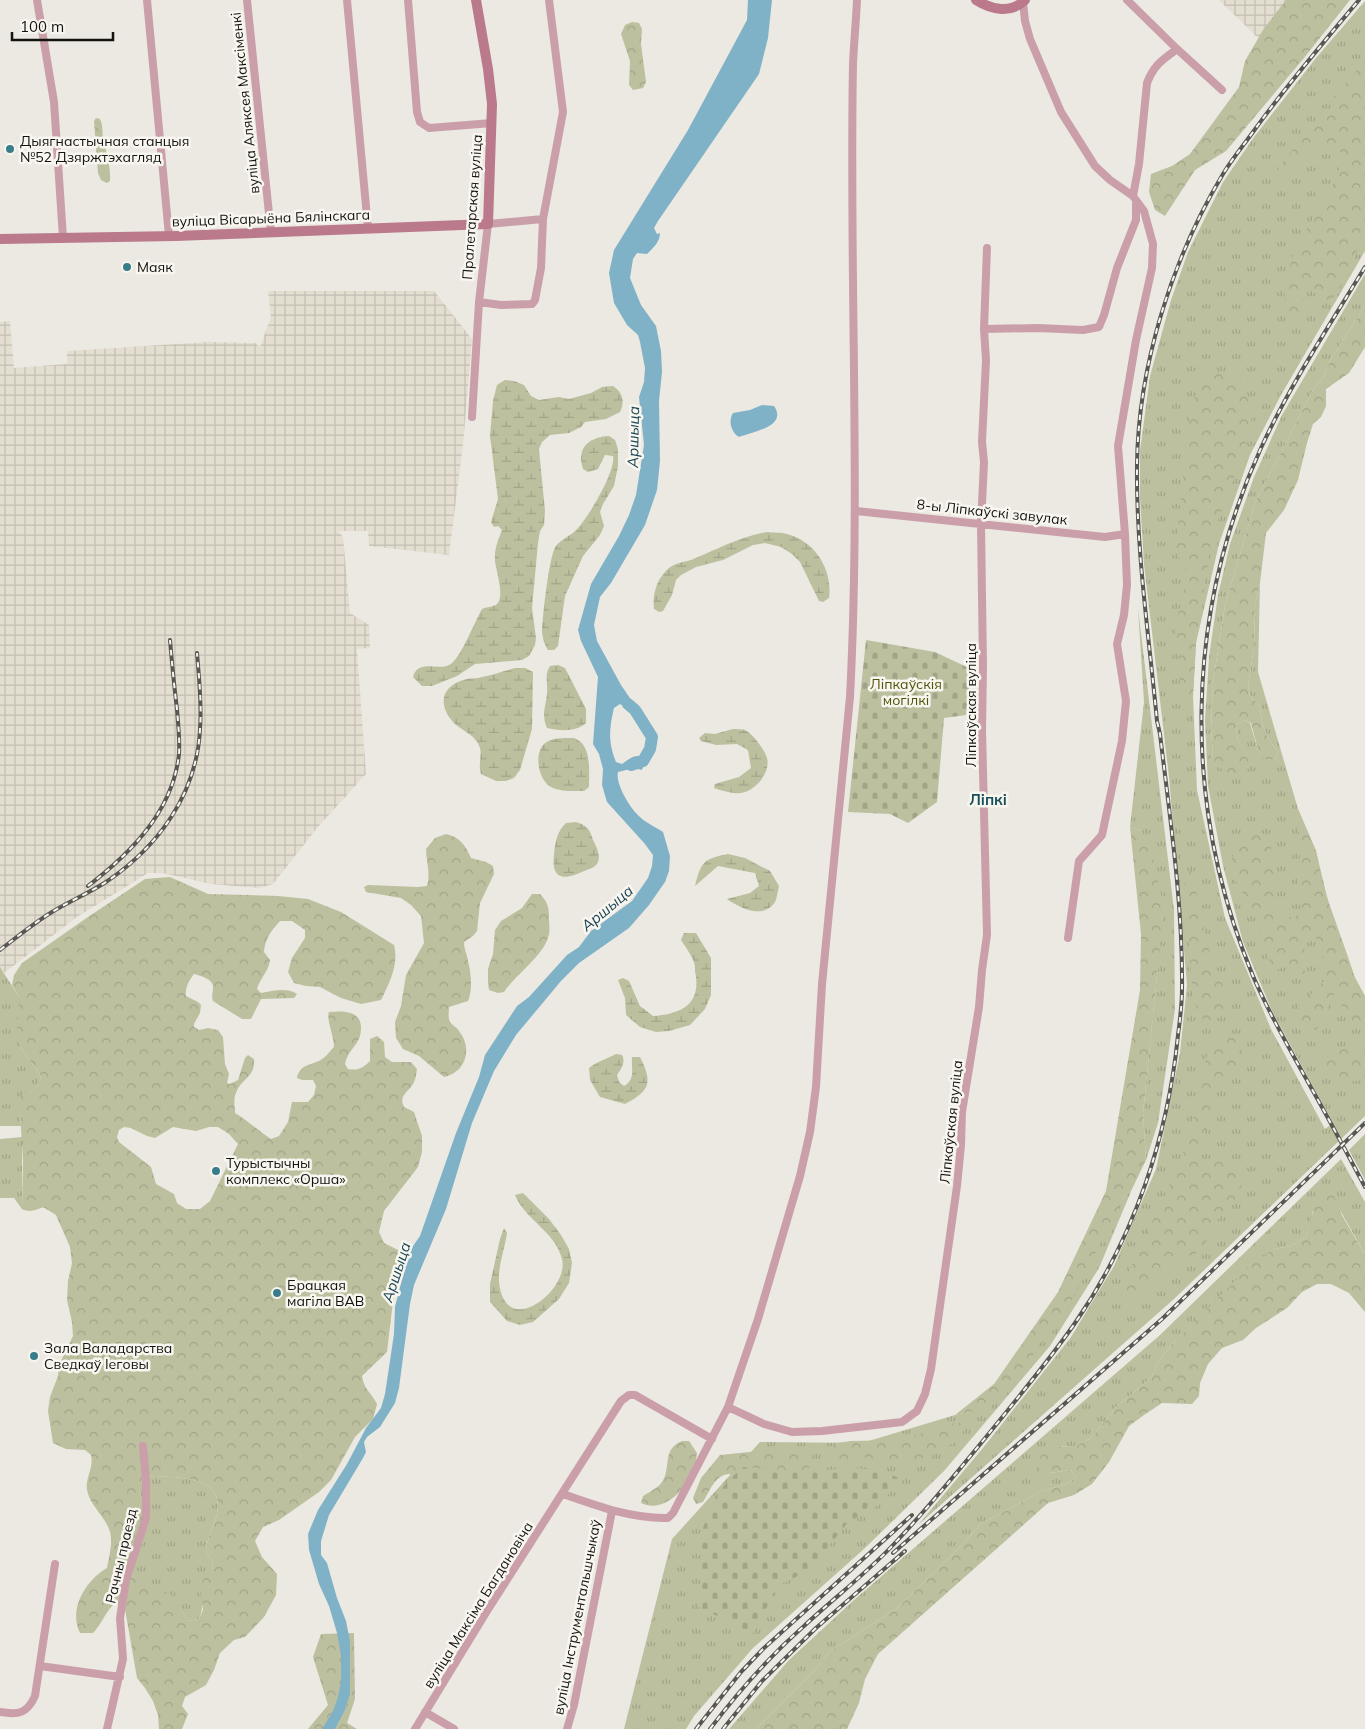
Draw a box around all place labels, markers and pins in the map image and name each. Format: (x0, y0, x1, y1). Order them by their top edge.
place label: Дыягнастычная станцыя №52 Дзяржтэхагляд (20, 132, 189, 166)
marker: Дыягнастычная станцыя №52 Дзяржтэхагляд (4, 143, 16, 155)
place label: Маяк (137, 258, 173, 276)
marker: Маяк (121, 261, 133, 273)
place label: Турыстычны комплекс «Орша» (226, 1154, 345, 1188)
marker: Турыстычны комплекс «Орша» (210, 1165, 222, 1177)
place label: Брацкая магіла ВАВ (287, 1276, 364, 1310)
marker: Брацкая магіла ВАВ (271, 1287, 283, 1299)
place label: Зала Валадарства Сведкаў Іеговы (44, 1339, 172, 1373)
marker: Зала Валадарства Сведкаў Іеговы (28, 1350, 40, 1362)

